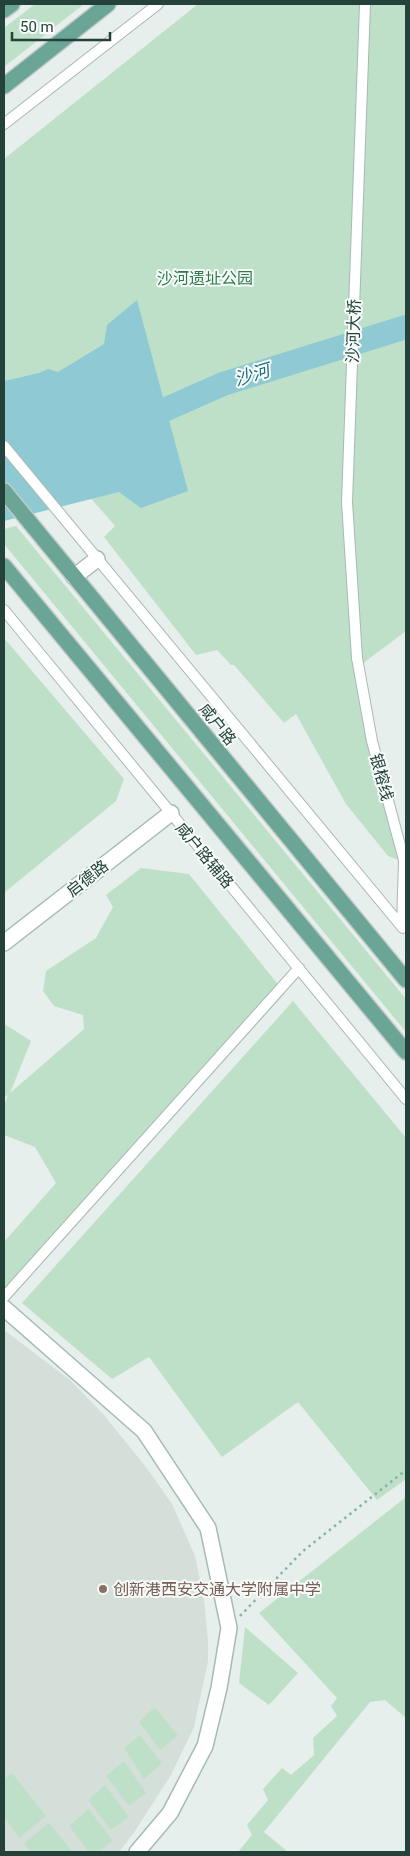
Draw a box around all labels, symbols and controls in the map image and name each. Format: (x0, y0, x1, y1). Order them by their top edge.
scale bar (12, 10, 110, 42)
text: 50 m (20, 18, 54, 36)
park label: 沙河遗址公园 (157, 269, 253, 288)
street label: 沙河大桥 (343, 299, 364, 363)
water label: 沙河 (232, 358, 275, 390)
street label: 咸户路 (195, 700, 240, 749)
street label: 银榕线 (366, 751, 397, 803)
street label: 咸户路辅路 (172, 819, 238, 892)
street label: 启德路 (63, 856, 112, 901)
place label: 创新港西安交通大学附属中学 (113, 1580, 321, 1599)
marker: 创新港西安交通大学附属中学 (97, 1583, 109, 1595)

